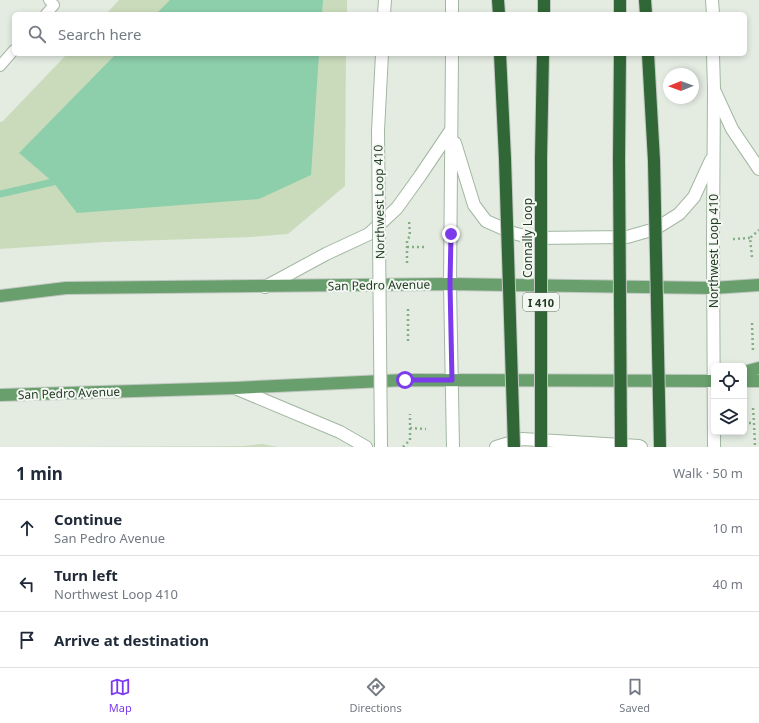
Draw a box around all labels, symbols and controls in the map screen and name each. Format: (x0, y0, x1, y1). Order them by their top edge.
search box (12, 12, 747, 56)
icon: search (26, 23, 48, 45)
text: Search here (58, 24, 141, 44)
north arrow (663, 68, 699, 104)
street label: Northwest Loop 410 (370, 145, 388, 259)
street label: Northwest Loop 410 (705, 194, 722, 308)
street label: Connally Loop (519, 198, 536, 278)
route end (442, 225, 460, 243)
street label: San Pedro Avenue (328, 276, 431, 294)
road number: I 410 (523, 293, 559, 311)
map controls (711, 363, 747, 435)
button: locate (711, 363, 747, 399)
route start (396, 371, 414, 389)
street label: San Pedro Avenue (17, 383, 121, 403)
button: layers (711, 399, 747, 435)
text: 1 min (16, 462, 63, 485)
text: Walk · 50 m (673, 464, 743, 482)
text: Continue (54, 509, 122, 529)
icon: ahead (16, 517, 38, 539)
text: 10 m (713, 519, 743, 537)
text: San Pedro Avenue (54, 529, 165, 547)
text: Turn left (54, 565, 118, 585)
icon: left (16, 573, 38, 595)
text: 40 m (713, 575, 743, 593)
text: Northwest Loop 410 (54, 585, 178, 603)
icon: arrive (16, 629, 38, 651)
text: Arrive at destination (54, 630, 209, 650)
tab: Map (109, 676, 132, 715)
tab: Directions (349, 676, 402, 715)
tab: Saved (619, 676, 650, 715)

